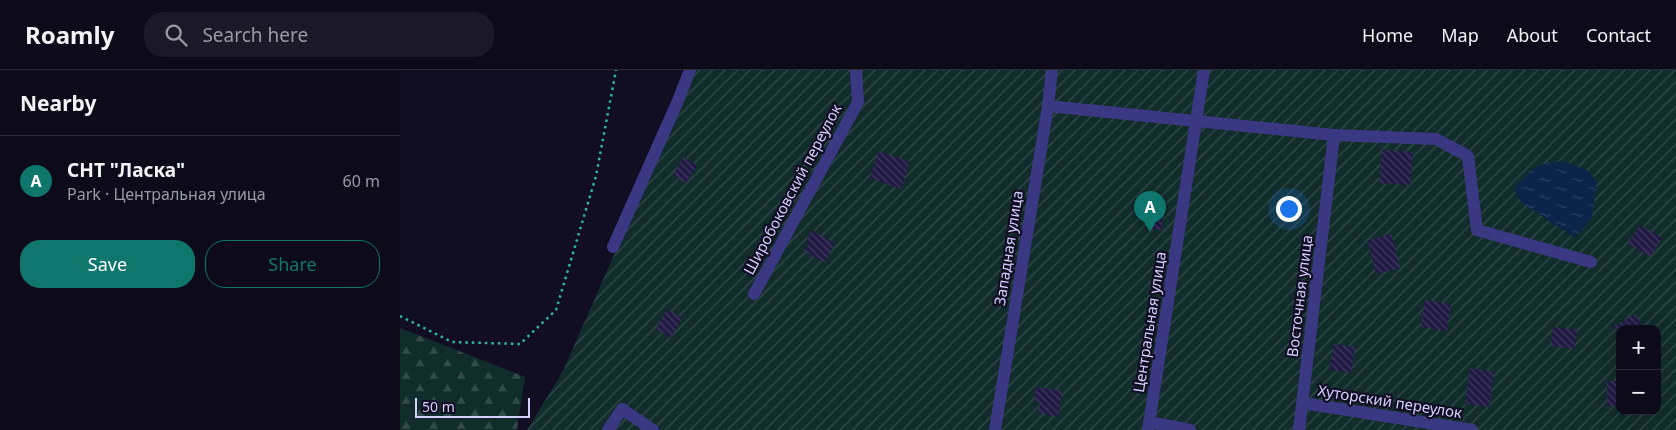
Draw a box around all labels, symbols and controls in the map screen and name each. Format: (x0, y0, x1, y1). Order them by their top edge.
search box (144, 12, 494, 57)
text: Roamly (25, 18, 114, 51)
icon: search (162, 21, 190, 49)
text: Search here (202, 22, 308, 48)
text: Home (1362, 23, 1413, 47)
text: Map (1441, 23, 1479, 47)
text: About (1507, 23, 1558, 47)
text: Contact (1586, 23, 1651, 47)
text: Nearby (20, 89, 96, 117)
street label: Широбоковский переулок (738, 100, 846, 278)
text: СНТ "Ласка" (67, 157, 185, 183)
text: A (30, 170, 42, 192)
text: 60 m (343, 170, 380, 192)
text: Park · Центральная улица (67, 183, 266, 205)
street label: Западная улица (989, 189, 1027, 307)
pin: A (1134, 191, 1166, 232)
your location (1276, 196, 1302, 222)
street label: Восточная улица (1282, 234, 1316, 358)
button: Save (20, 240, 195, 288)
button: Share (205, 240, 380, 288)
street label: Центральная улица (1128, 250, 1170, 394)
map controls (1616, 325, 1661, 415)
button: + (1616, 325, 1661, 370)
button: − (1616, 370, 1661, 415)
street label: Хуторский переулок (1316, 380, 1464, 422)
scale bar (415, 395, 530, 418)
text: 50 m (422, 397, 455, 416)

